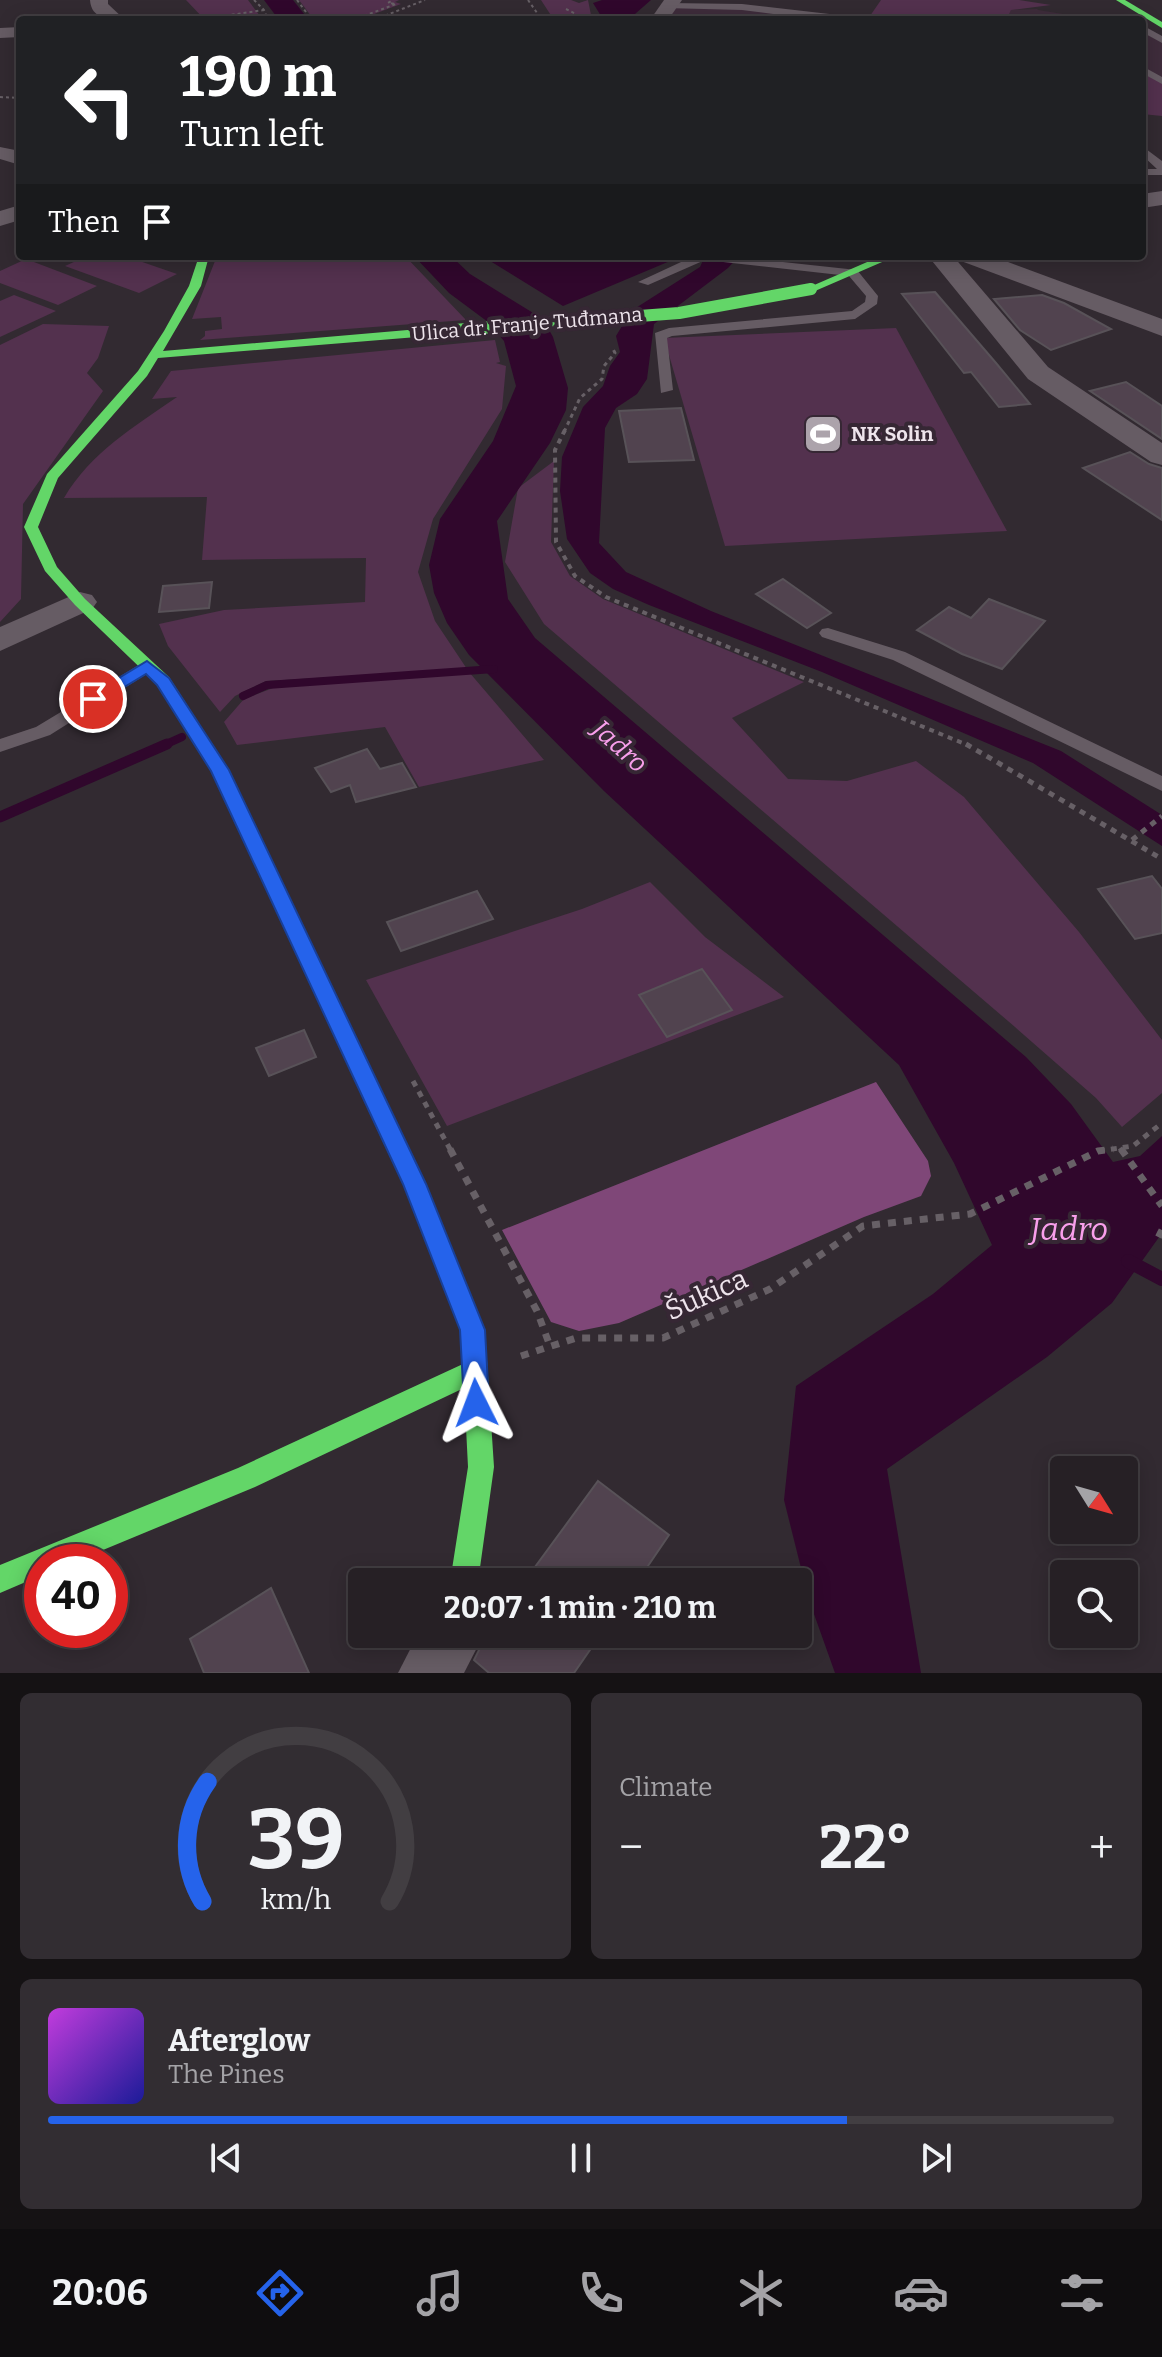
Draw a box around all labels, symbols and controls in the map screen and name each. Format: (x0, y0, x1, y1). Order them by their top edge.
text: 190 m (180, 44, 336, 111)
icon: left (48, 48, 152, 152)
text: Turn left (180, 112, 324, 156)
icon: arrive (135, 200, 179, 244)
text: Then (48, 204, 119, 240)
street label: Ulica dr. Franje Tuđmana (411, 302, 643, 347)
sports icon: NK Solin (802, 413, 844, 455)
place label: NK Solin (851, 422, 933, 446)
pin (59, 665, 127, 733)
icon: arrive (71, 677, 115, 721)
water label: Jadro (584, 712, 654, 779)
water label: Jadro (1027, 1210, 1108, 1248)
street label: Šukica (660, 1262, 752, 1327)
position arrow (434, 1361, 518, 1445)
north arrow (1050, 1456, 1138, 1544)
map controls (1050, 1456, 1138, 1648)
speed limit sign: 40 (24, 1544, 128, 1648)
button: search (1050, 1560, 1138, 1648)
text: 20:07 · 1 min · 210 m (444, 1590, 716, 1626)
text: Climate (619, 1772, 713, 1803)
text: 39 (247, 1790, 344, 1890)
text: 22° (819, 1812, 913, 1884)
text: − (619, 1821, 643, 1874)
text: + (1089, 1821, 1114, 1874)
text: km/h (260, 1882, 331, 1917)
text: Afterglow (168, 2023, 310, 2059)
text: The Pines (168, 2059, 285, 2090)
icon: previous (204, 2136, 248, 2180)
icon: pause (559, 2136, 603, 2180)
icon: next (914, 2136, 958, 2180)
icon: directions (252, 2265, 308, 2321)
icon: music (412, 2265, 468, 2321)
icon: phone (573, 2265, 629, 2321)
icon: climate (733, 2265, 789, 2321)
icon: car (893, 2265, 949, 2321)
icon: filters (1054, 2265, 1110, 2321)
text: 20:06 (52, 2271, 148, 2315)

